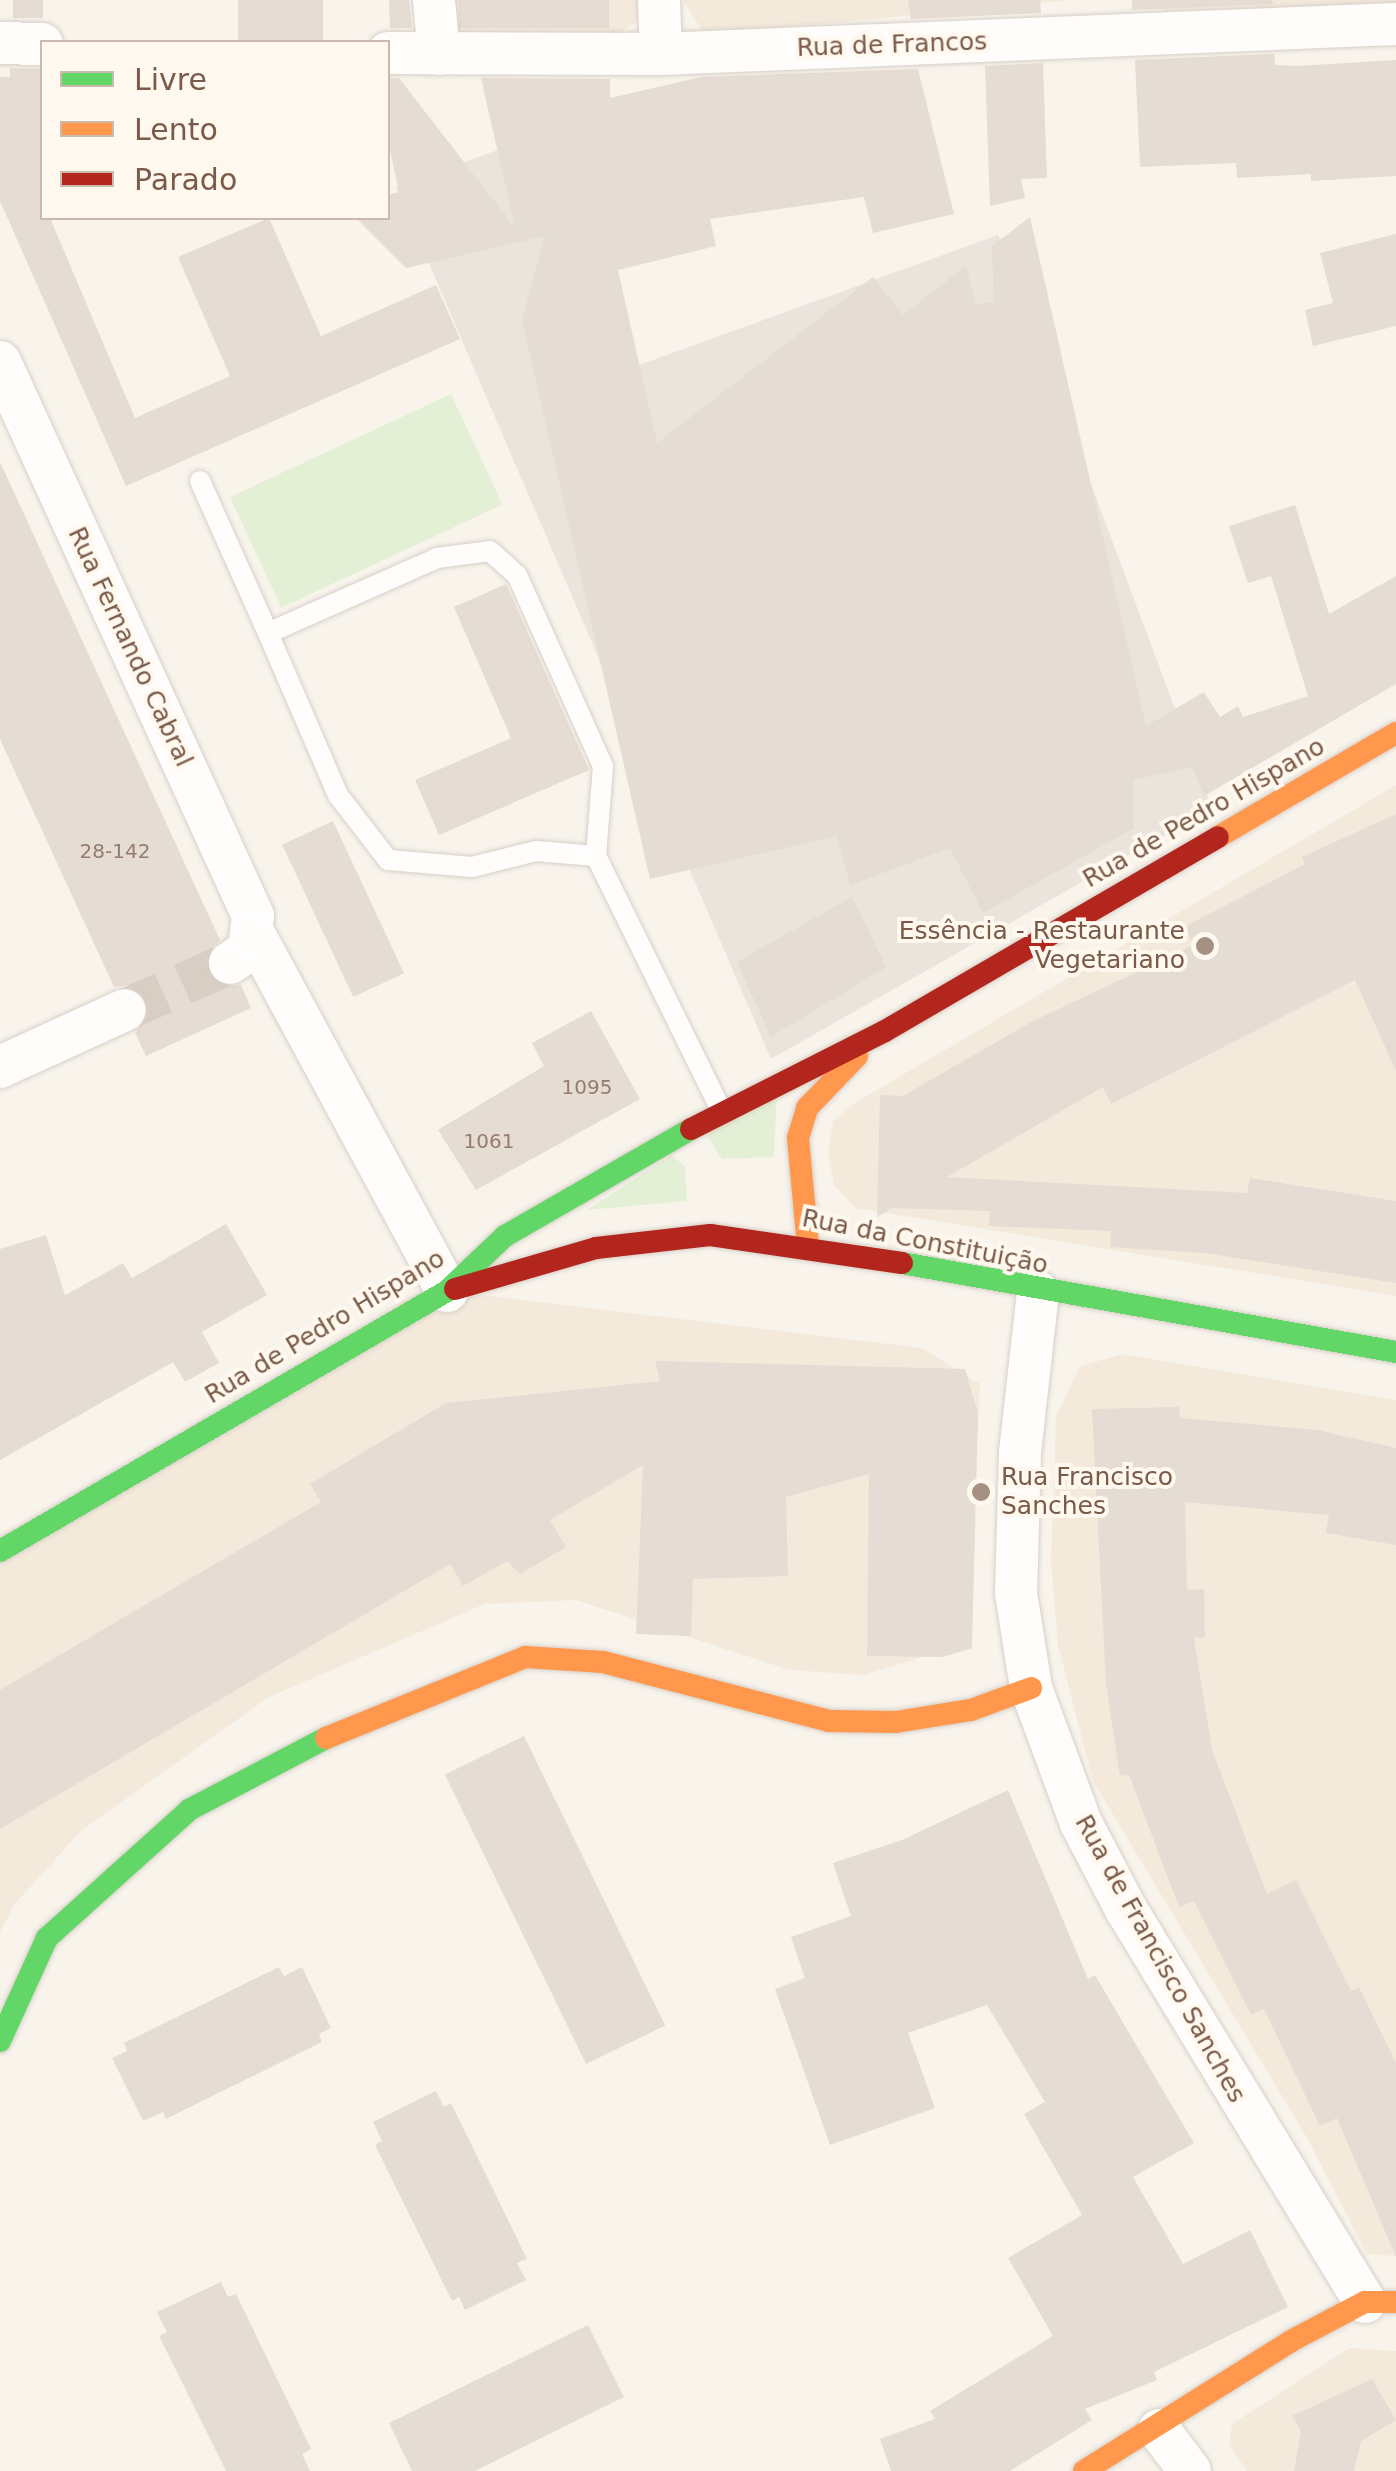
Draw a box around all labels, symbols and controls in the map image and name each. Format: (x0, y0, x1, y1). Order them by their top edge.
street label: Rua de Francos (796, 27, 988, 63)
legend (40, 40, 390, 220)
text: Livre (134, 62, 207, 97)
text: Lento (134, 112, 218, 147)
text: Parado (134, 162, 237, 197)
street label: Rua Fernando Cabral (61, 522, 199, 772)
street label: Rua de Pedro Hispano (1078, 731, 1330, 895)
house number: 28-142 (80, 839, 150, 863)
place label: Essência - Restaurante Vegetariano (899, 917, 1185, 976)
marker: Essência - Restaurante Vegetariano (1194, 935, 1216, 957)
house number: 1095 (562, 1075, 612, 1099)
house number: 1061 (464, 1129, 514, 1153)
street label: Rua da Constituição (800, 1203, 1050, 1281)
street label: Rua de Pedro Hispano (200, 1244, 450, 1410)
place label: Rua Francisco Sanches (1001, 1463, 1173, 1522)
marker: Rua Francisco Sanches (970, 1481, 992, 1503)
street label: Rua de Francisco Sanches (1068, 1810, 1252, 2108)

